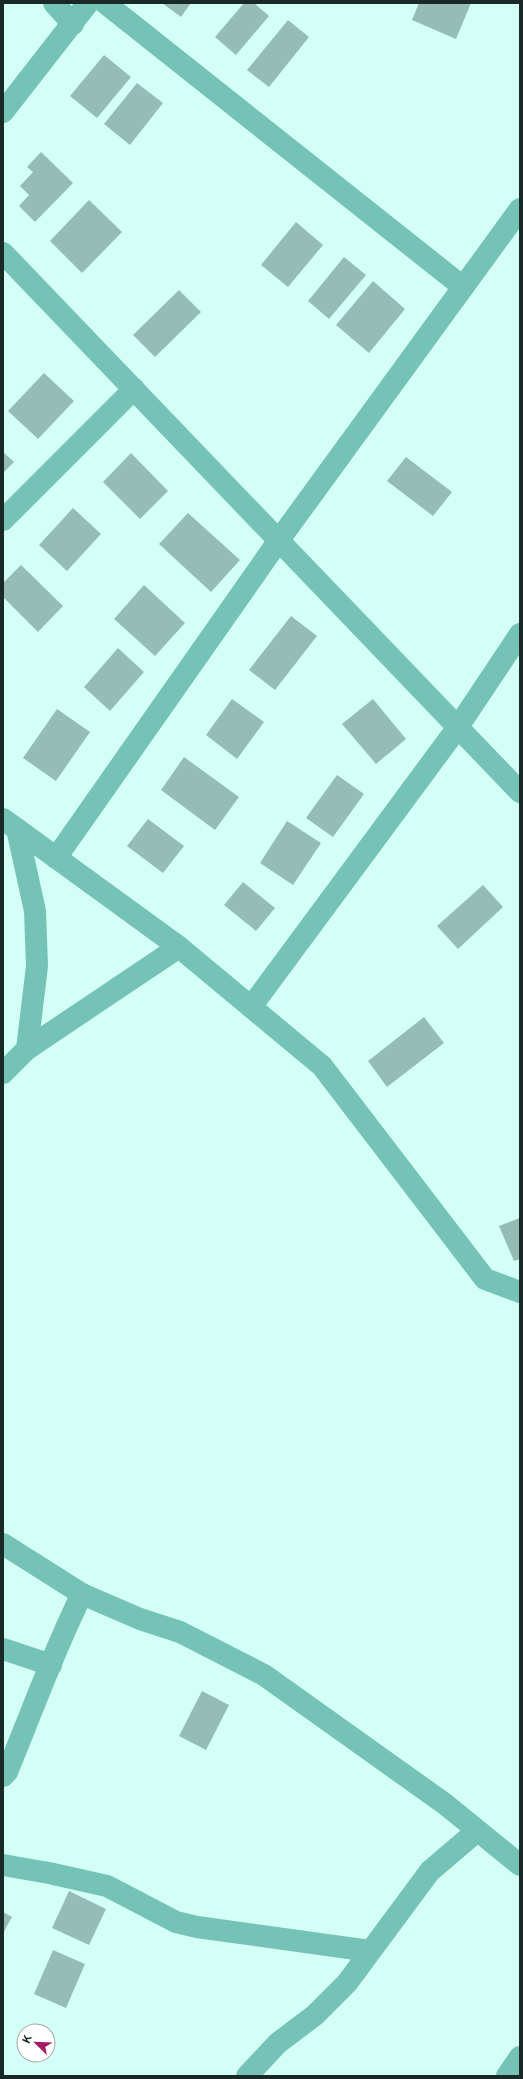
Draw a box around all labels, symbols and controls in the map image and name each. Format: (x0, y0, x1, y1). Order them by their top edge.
north arrow (16, 2023, 56, 2063)
text: K (20, 2033, 34, 2045)

